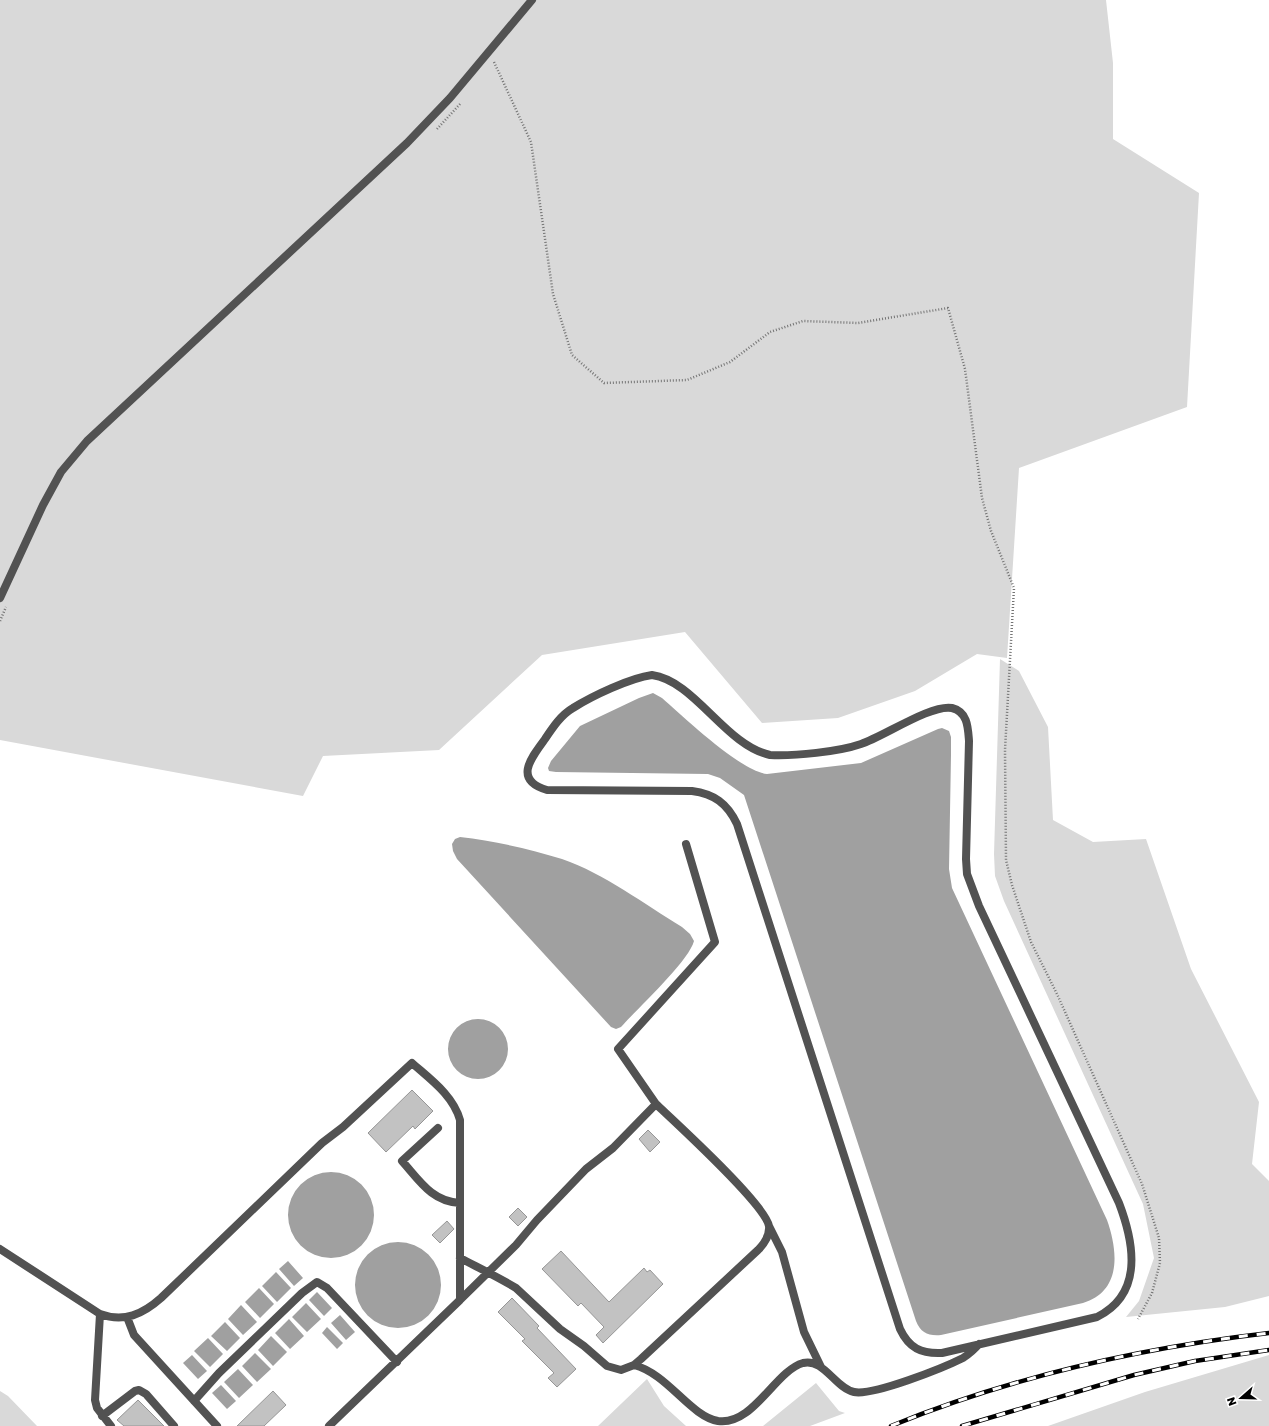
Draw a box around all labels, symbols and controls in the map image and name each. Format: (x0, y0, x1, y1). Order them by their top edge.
north arrow (1221, 1378, 1261, 1418)
text: N (1224, 1395, 1239, 1408)

